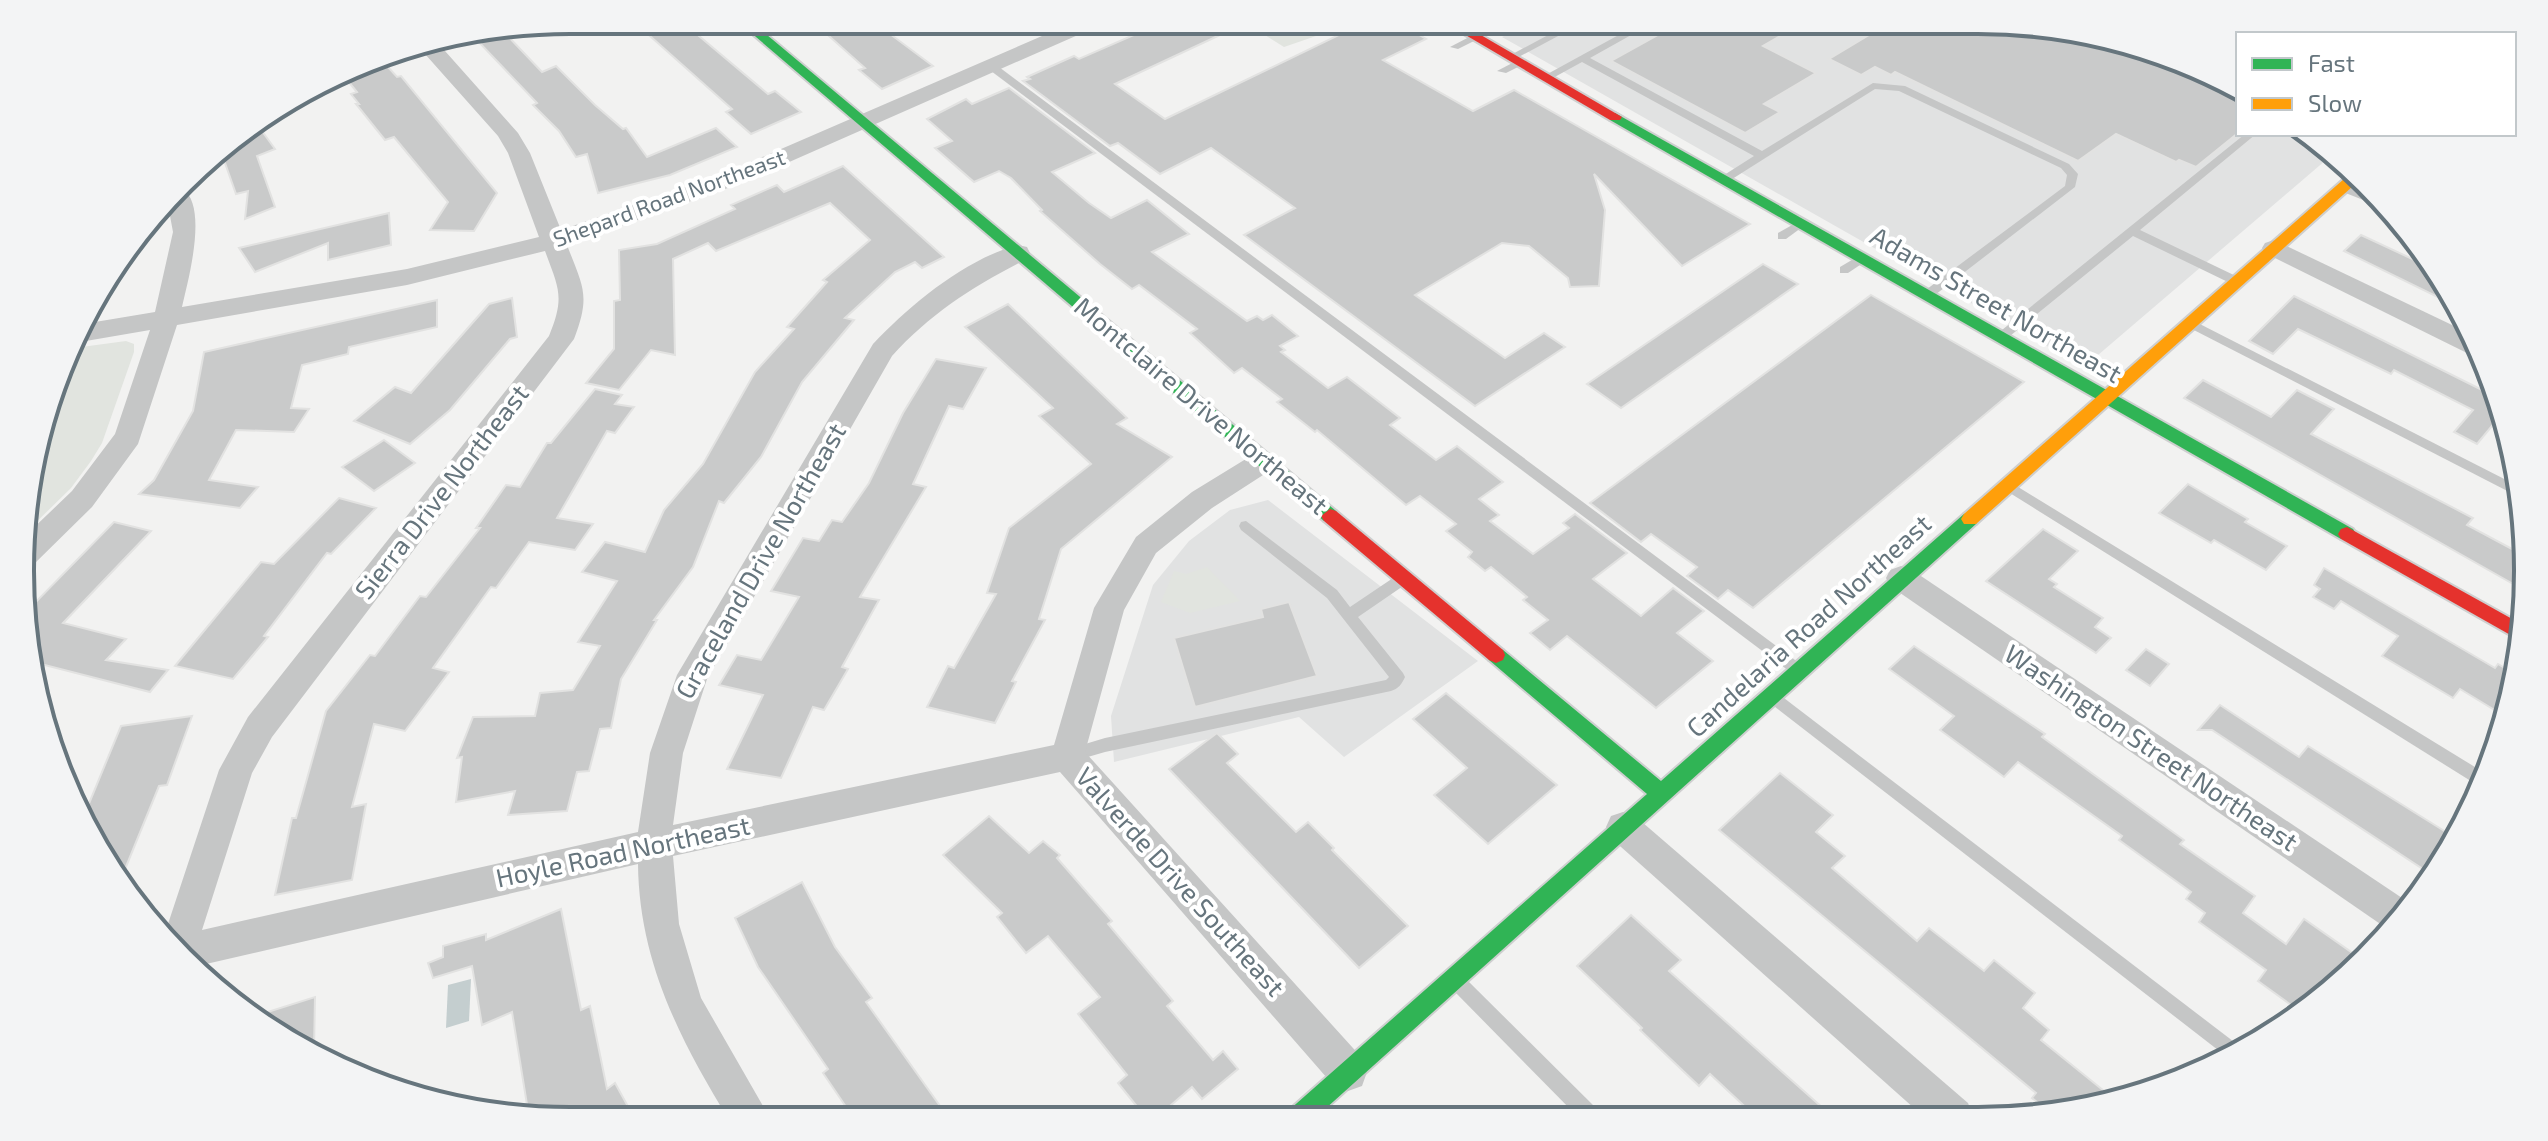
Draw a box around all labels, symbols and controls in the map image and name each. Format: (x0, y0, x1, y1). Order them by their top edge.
legend (2236, 32, 2516, 136)
text: Fast (2308, 48, 2355, 77)
text: Slow (2308, 88, 2362, 117)
street label: Shepard Road Northeast (549, 143, 788, 251)
street label: Adams Street Northeast (1866, 219, 2128, 388)
street label: Montclaire Drive Northeast (1069, 290, 1335, 520)
street label: Sierra Drive Northeast (348, 378, 534, 604)
street label: Graceland Drive Northeast (668, 417, 851, 703)
street label: Candelaria Road Northeast (1680, 507, 1936, 743)
street label: Washington Street Northeast (2000, 637, 2304, 857)
street label: Valverde Drive Southeast (1070, 760, 1292, 1002)
street label: Hoyle Road Northeast (493, 808, 753, 893)

